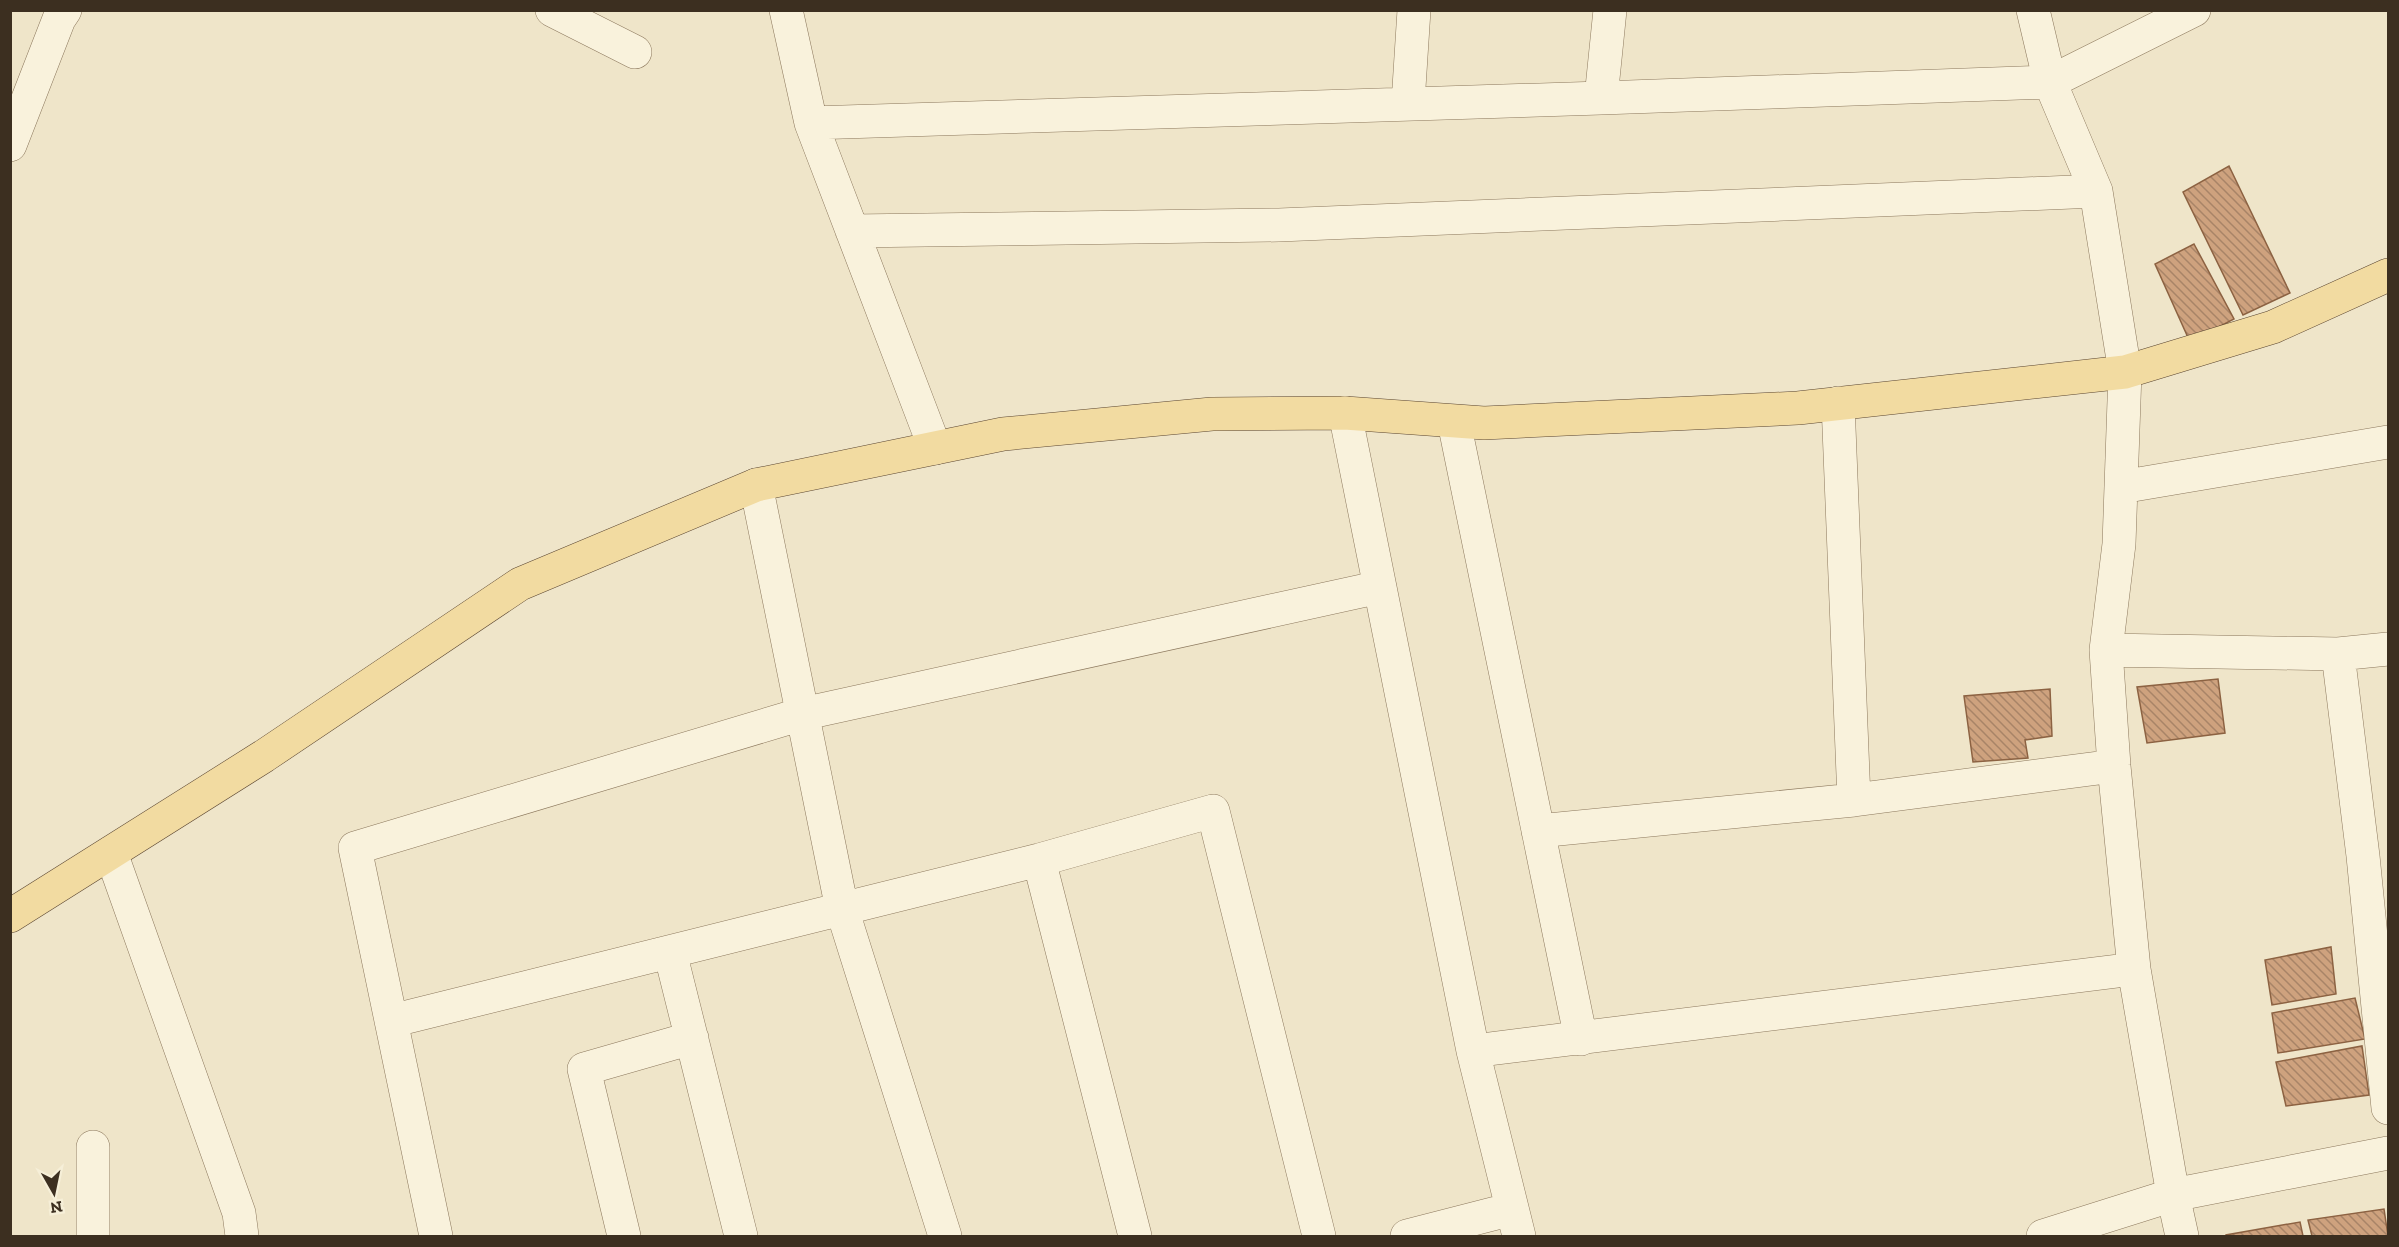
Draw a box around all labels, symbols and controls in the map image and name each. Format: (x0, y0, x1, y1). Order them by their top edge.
north arrow (24, 1163, 84, 1223)
text: N (49, 1197, 64, 1218)

